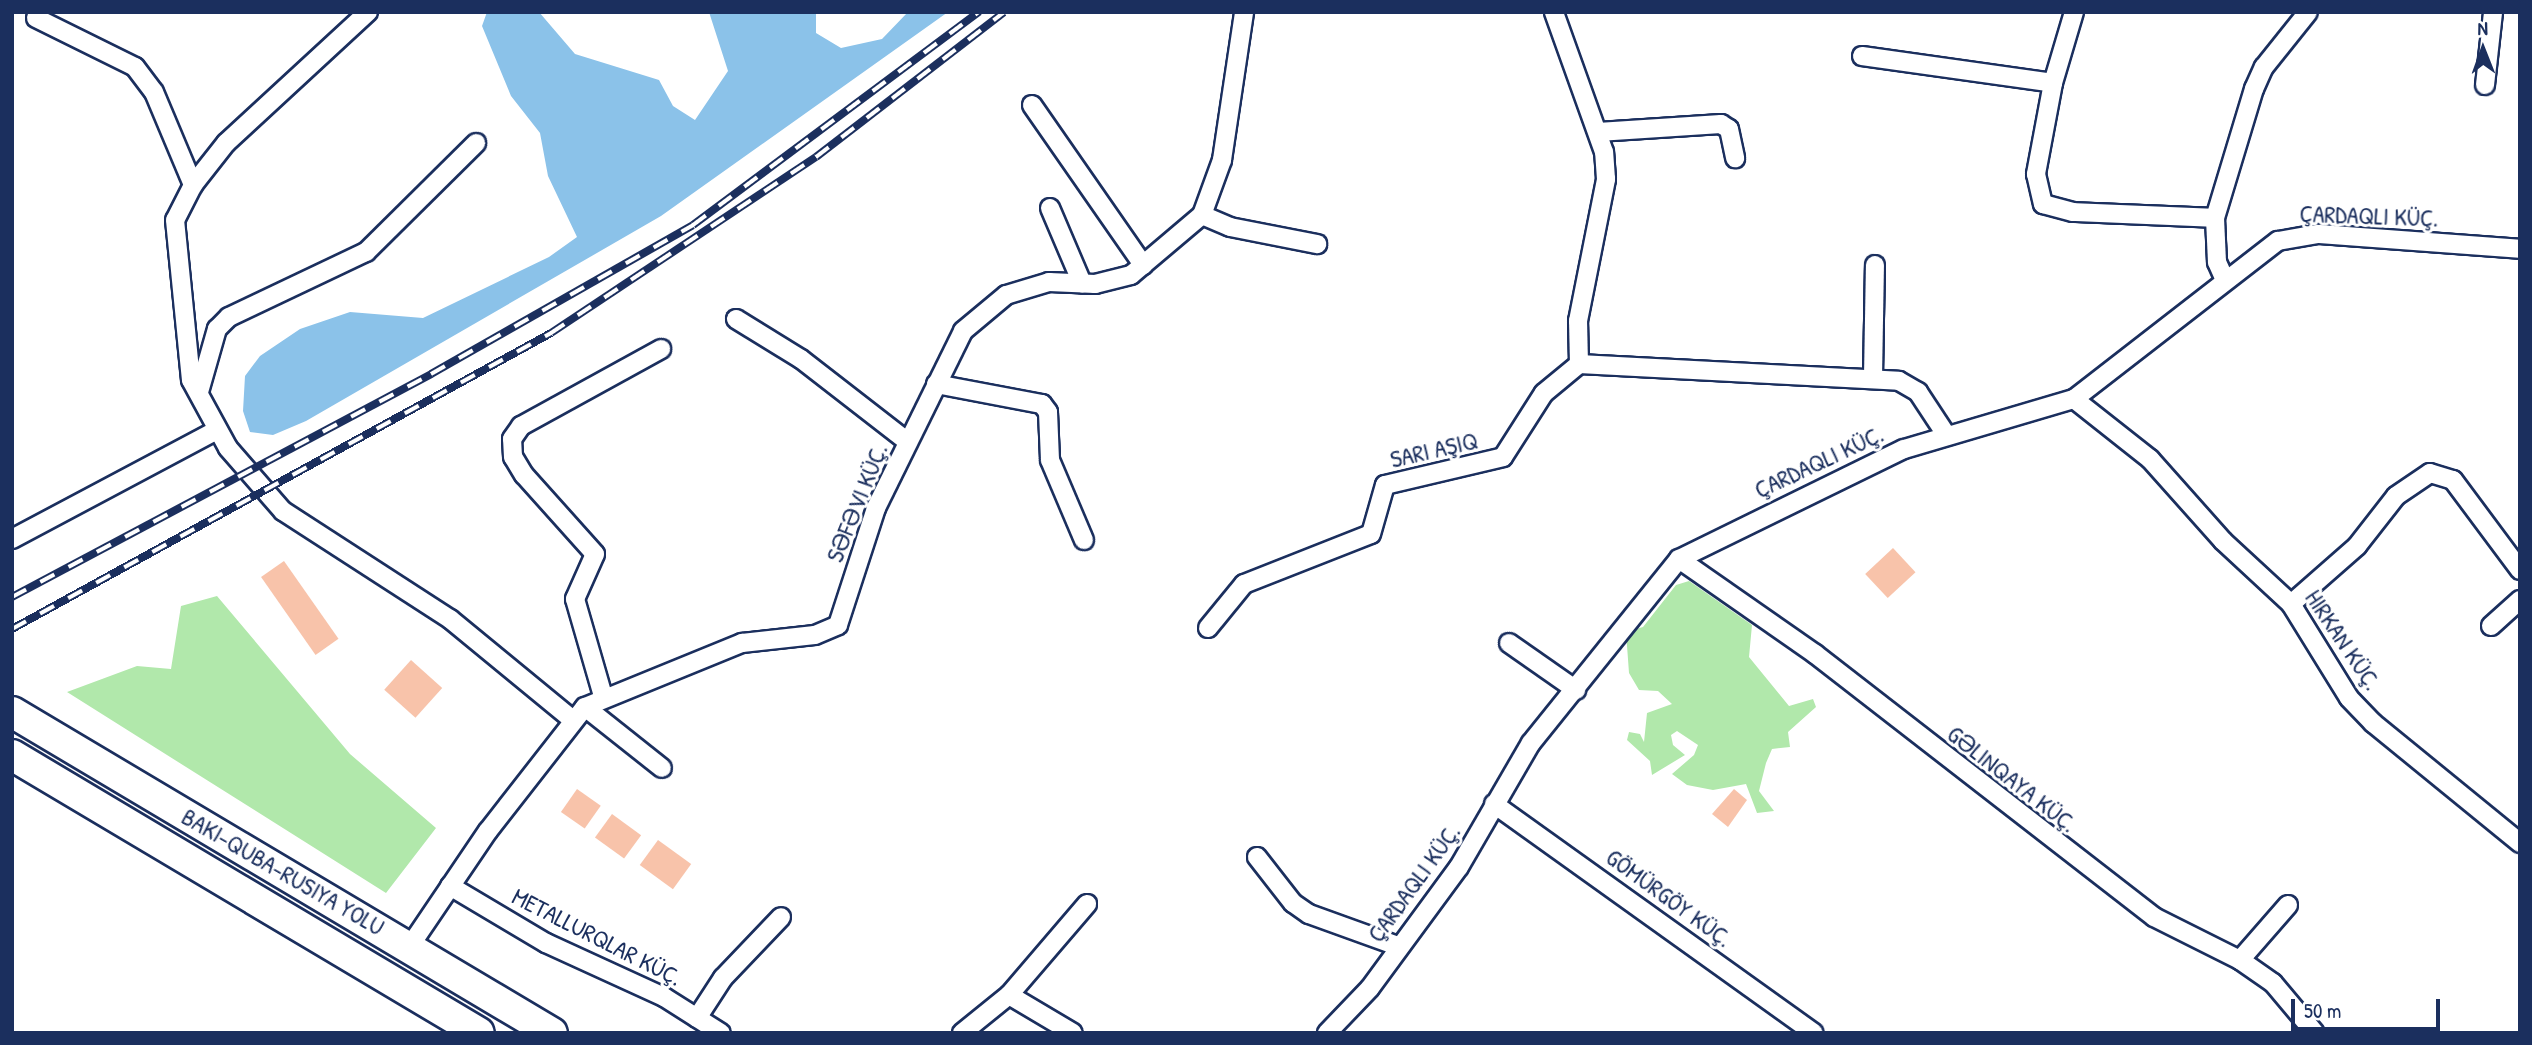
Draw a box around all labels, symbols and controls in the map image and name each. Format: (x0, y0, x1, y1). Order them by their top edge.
north arrow (2448, 14, 2518, 84)
text: N (2477, 15, 2488, 41)
street label: ÇARDAQLI KÜÇ. (2299, 199, 2439, 233)
street label: ÇARDAQLI KÜÇ. (1750, 420, 1888, 504)
street label: SARI AŞIQ (1387, 426, 1481, 474)
street label: SƏFƏVI KÜÇ. (820, 440, 894, 566)
street label: HIRKAN KÜÇ. (2299, 585, 2387, 695)
street label: GƏLINQAYA KÜÇ. (1942, 720, 2082, 838)
street label: BAKI-QUBA-RUSIYA YOLU (177, 802, 389, 942)
street label: ÇARDAQLI KÜÇ. (1362, 818, 1466, 948)
street label: GÖMÜRGÖY KÜÇ. (1601, 843, 1737, 953)
street label: METALLURQLAR KÜÇ. (507, 882, 687, 992)
scale bar (2294, 986, 2443, 1030)
text: 50 m (2304, 996, 2341, 1025)

